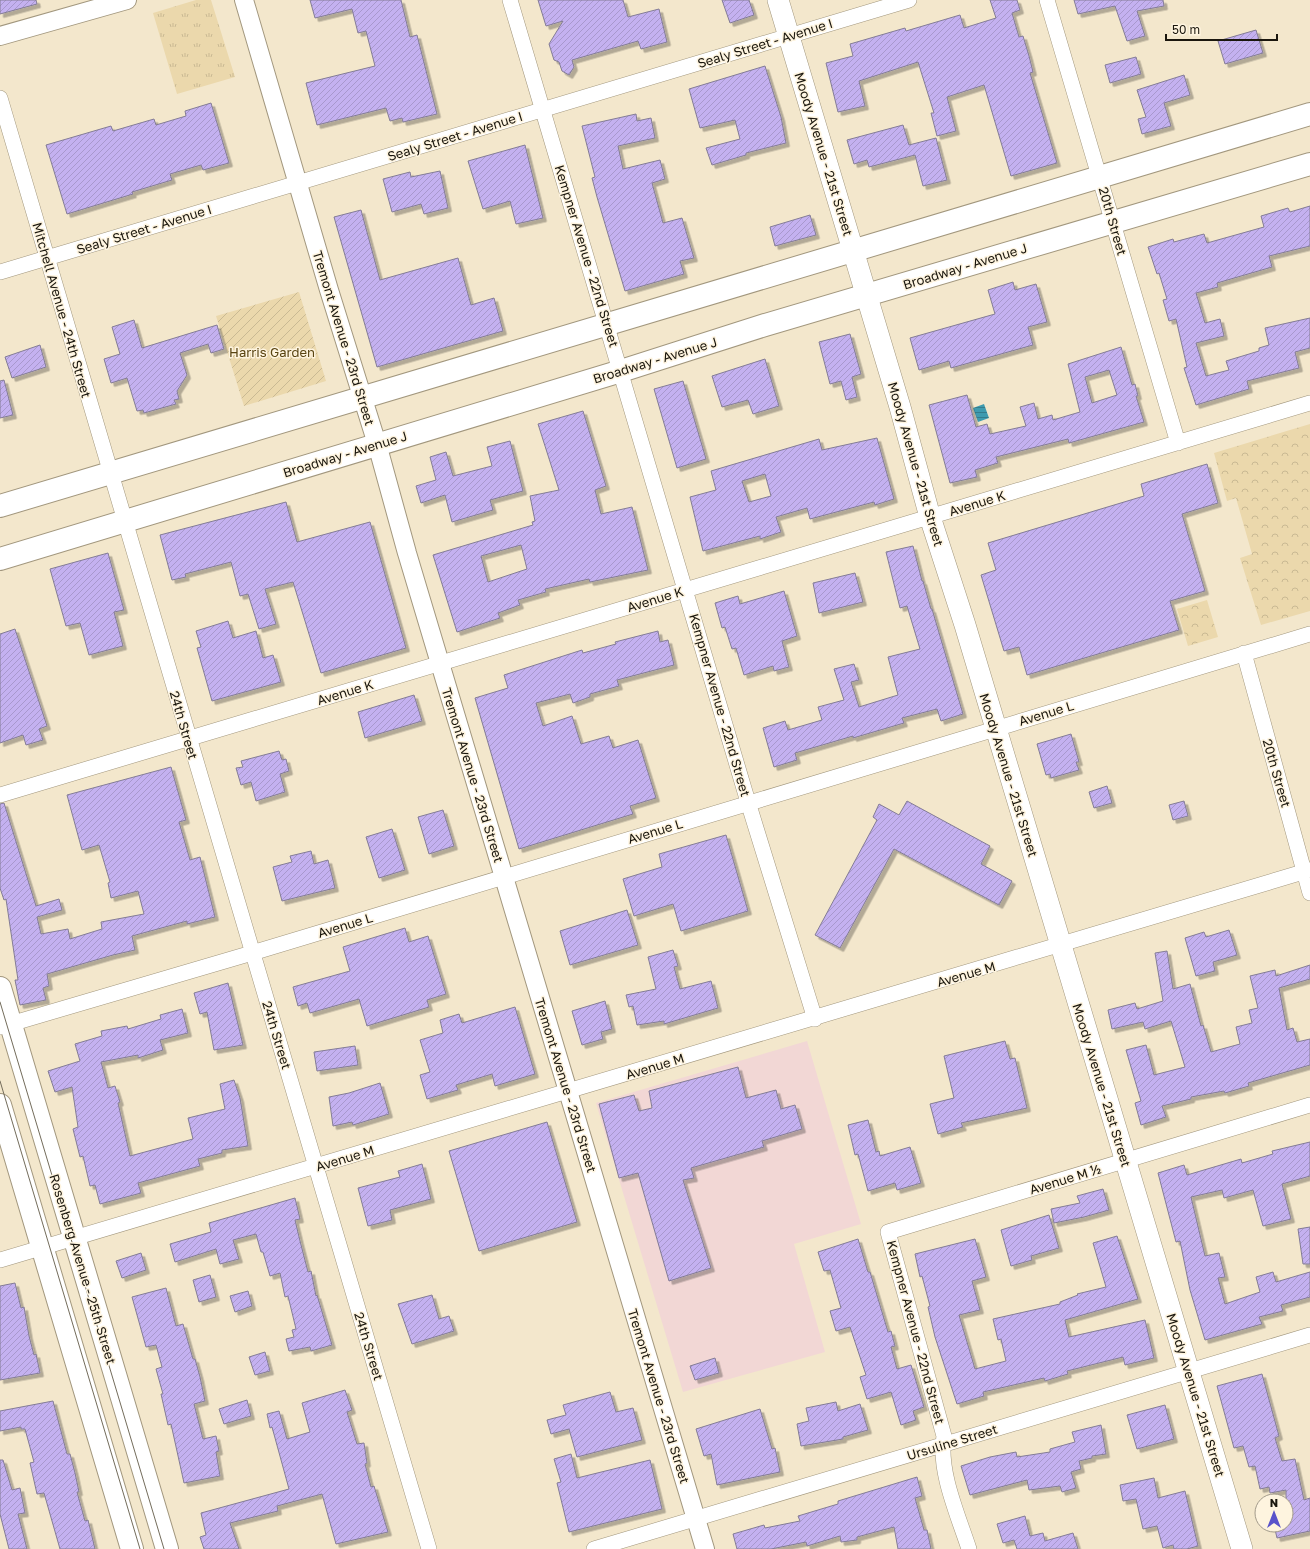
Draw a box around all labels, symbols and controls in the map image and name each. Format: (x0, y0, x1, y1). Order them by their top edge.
street label: Sealy Street - Avenue I (695, 15, 835, 71)
scale bar (1166, 16, 1277, 42)
text: 50 m (1172, 22, 1200, 37)
street label: Moody Avenue - 21st Street (791, 70, 857, 238)
street label: Sealy Street - Avenue I (385, 108, 525, 164)
street label: Kempner Avenue - 22nd Street (552, 163, 622, 349)
street label: 20th Street (1096, 185, 1130, 257)
street label: Sealy Street - Avenue I (74, 201, 214, 257)
street label: Mitchell Avenue - 24th Street (29, 220, 95, 400)
street label: Broadway - Avenue J (901, 239, 1029, 293)
street label: Tremont Avenue - 23rd Street (310, 249, 378, 427)
street label: Broadway - Avenue J (591, 333, 719, 387)
park label: Harris Garden (229, 344, 315, 360)
street label: Moody Avenue - 21st Street (885, 380, 947, 548)
street label: Broadway - Avenue J (281, 427, 409, 481)
street label: Avenue K (947, 487, 1007, 519)
street label: Avenue K (625, 583, 685, 615)
street label: Kempner Avenue - 22nd Street (686, 612, 754, 798)
street label: Avenue K (315, 676, 375, 708)
street label: Tremont Avenue - 23rd Street (439, 686, 507, 864)
street label: 24th Street (167, 689, 201, 761)
street label: Moody Avenue - 21st Street (976, 691, 1042, 859)
street label: Avenue L (1017, 697, 1076, 729)
street label: 20th Street (1260, 737, 1294, 809)
street label: Avenue L (626, 815, 685, 847)
street label: Avenue L (316, 909, 375, 941)
street label: Avenue M (935, 958, 997, 990)
street label: Tremont Avenue - 23rd Street (532, 996, 600, 1174)
street label: 24th Street (259, 999, 295, 1071)
street label: Moody Avenue - 21st Street (1069, 1001, 1135, 1169)
street label: Avenue M (624, 1050, 686, 1082)
street label: Avenue M (314, 1142, 376, 1174)
street label: Avenue M ½ (1027, 1161, 1103, 1197)
street label: Rosenberg Avenue - 25th Street (46, 1172, 120, 1366)
street label: Kempner Avenue - 22nd Street (884, 1238, 948, 1426)
street label: Tremont Avenue - 23rd Street (625, 1307, 693, 1485)
street label: 24th Street (351, 1310, 387, 1382)
street label: Moody Avenue - 21st Street (1163, 1311, 1229, 1479)
street label: Ursuline Street (905, 1421, 999, 1463)
north arrow (1254, 1493, 1294, 1533)
text: N (1270, 1496, 1278, 1509)

